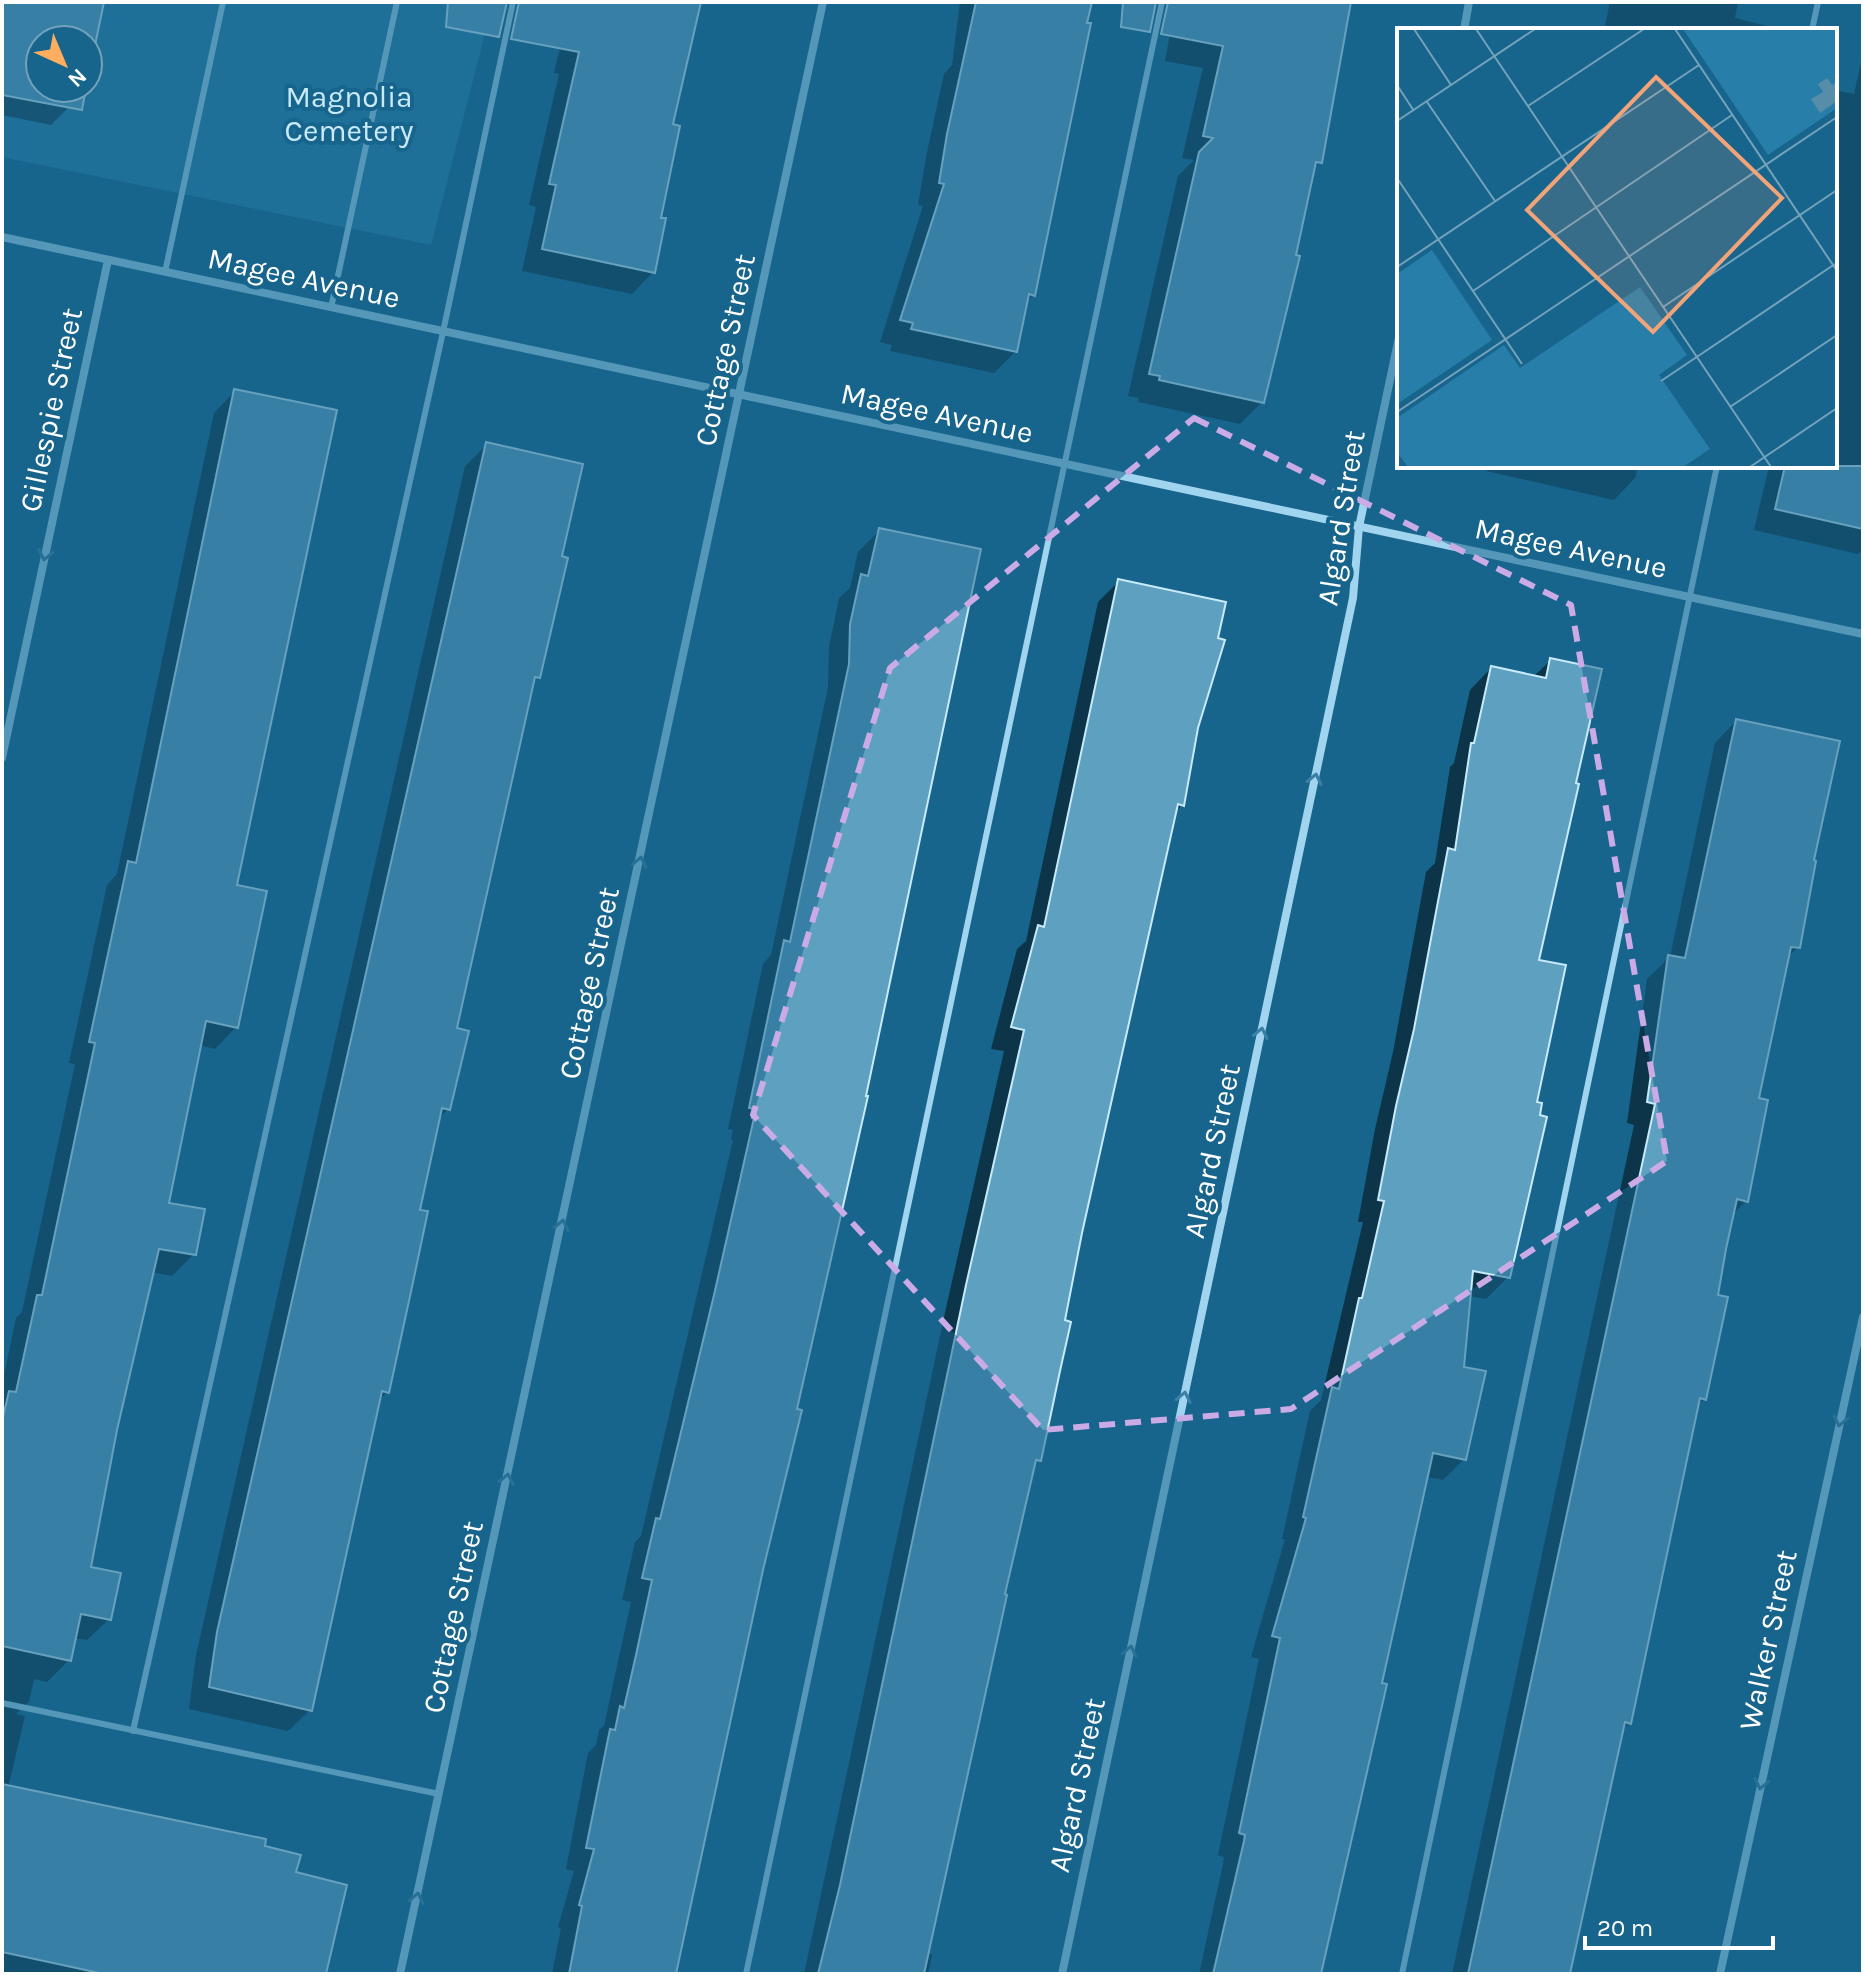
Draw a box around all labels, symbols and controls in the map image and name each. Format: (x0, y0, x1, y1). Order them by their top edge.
north arrow (24, 24, 104, 104)
inset map (1397, 28, 1837, 468)
text: N (62, 63, 92, 93)
park label: Magnolia Cemetery (285, 79, 413, 149)
street label: Magee Avenue (205, 240, 403, 316)
street label: Cottage Street (687, 251, 763, 449)
street label: Gillespie Street (12, 305, 90, 515)
street label: Magee Avenue (838, 375, 1036, 451)
street label: Algard Street (1309, 428, 1373, 608)
street label: Magee Avenue (1472, 510, 1670, 586)
one-way arrow (37, 548, 54, 562)
one-way arrow (1306, 772, 1323, 786)
one-way arrow (631, 855, 648, 869)
street label: Cottage Street (551, 884, 627, 1082)
one-way arrow (1252, 1027, 1269, 1040)
street label: Algard Street (1176, 1061, 1248, 1241)
one-way arrow (553, 1219, 570, 1233)
one-way arrow (1175, 1391, 1192, 1404)
one-way arrow (1832, 1413, 1849, 1427)
one-way arrow (498, 1473, 515, 1487)
street label: Cottage Street (415, 1518, 491, 1716)
street label: Walker Street (1731, 1547, 1805, 1733)
one-way arrow (1121, 1645, 1138, 1658)
street label: Algard Street (1041, 1695, 1113, 1875)
one-way arrow (1753, 1777, 1770, 1791)
one-way arrow (408, 1891, 425, 1905)
scale bar (1585, 1900, 1773, 1950)
text: 20 m (1597, 1914, 1653, 1942)

